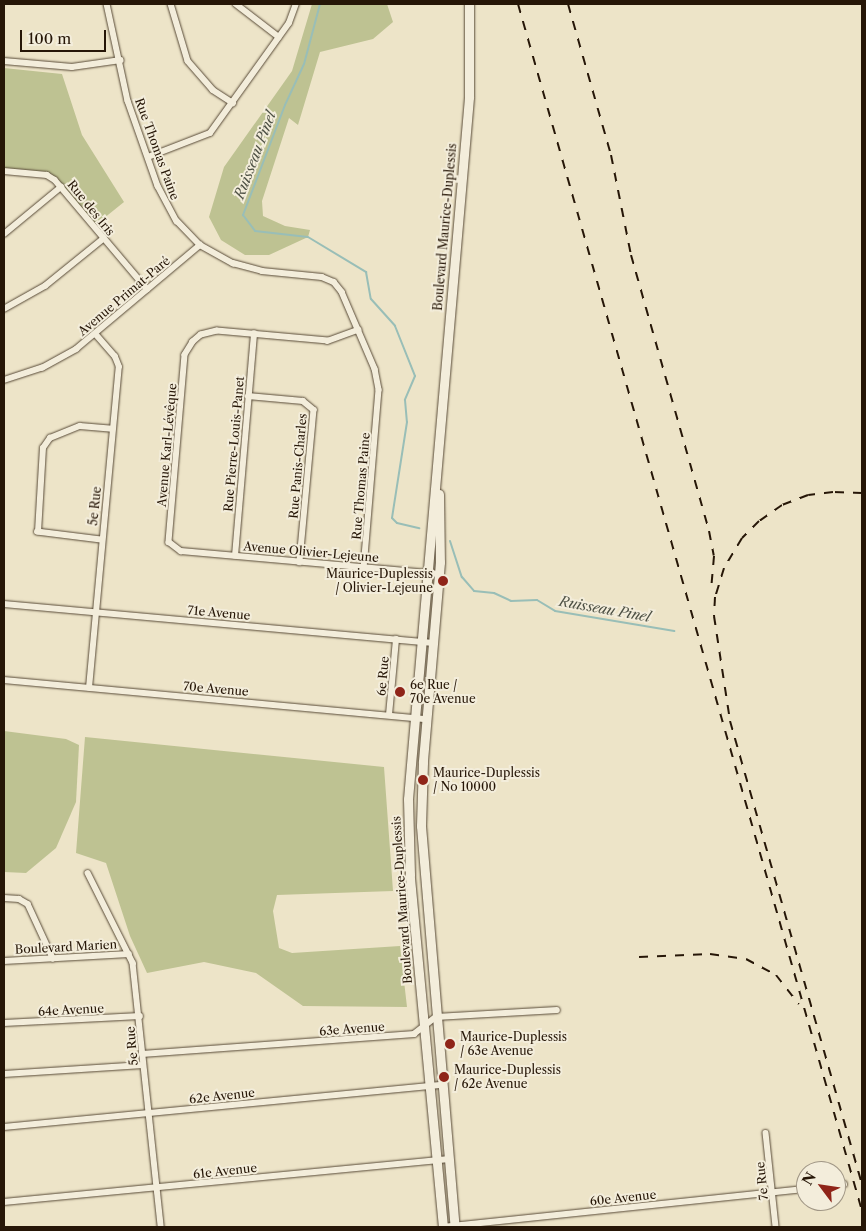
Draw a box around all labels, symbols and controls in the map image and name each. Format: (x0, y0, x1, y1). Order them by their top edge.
scale bar (22, 20, 109, 52)
text: 100 m (28, 29, 71, 48)
street label: Rue Thomas Paine (132, 96, 182, 202)
water label: Ruisseau Pinel (231, 109, 279, 201)
street label: Boulevard Maurice-Duplessis (431, 143, 459, 311)
street label: Rue des Iris (64, 177, 118, 239)
street label: Avenue Primat-Paré (75, 253, 173, 339)
street label: Rue Pierre-Louis-Panet (221, 376, 247, 512)
street label: Avenue Karl-Lévêque (154, 383, 180, 507)
street label: Rue Panis-Charles (286, 413, 310, 519)
street label: Rue Thomas Paine (349, 432, 373, 540)
street label: 5e Rue (86, 486, 104, 526)
street label: Avenue Olivier-Lejeune (243, 539, 379, 565)
place label: Maurice-Duplessis / Olivier-Lejeune (326, 567, 433, 595)
marker: Maurice-Duplessis / Olivier-Lejeune (437, 575, 449, 587)
water label: Ruisseau Pinel (558, 593, 652, 625)
street label: 71e Avenue (187, 603, 251, 623)
street label: 6e Rue (374, 656, 392, 696)
place label: 6e Rue / 70e Avenue (410, 678, 476, 706)
street label: 70e Avenue (182, 679, 250, 699)
marker: 6e Rue / 70e Avenue (394, 686, 406, 698)
place label: Maurice-Duplessis / No 10000 (433, 766, 540, 794)
marker: Maurice-Duplessis / No 10000 (417, 774, 429, 786)
street label: Boulevard Maurice-Duplessis (389, 816, 415, 984)
street label: Boulevard Marien (15, 937, 117, 957)
street label: 64e Avenue (37, 1001, 105, 1019)
street label: 63e Avenue (318, 1020, 386, 1038)
street label: 5e Rue (123, 1026, 141, 1066)
place label: Maurice-Duplessis / 63e Avenue (460, 1030, 567, 1058)
marker: Maurice-Duplessis / 63e Avenue (444, 1038, 456, 1050)
place label: Maurice-Duplessis / 62e Avenue (454, 1063, 561, 1091)
marker: Maurice-Duplessis / 62e Avenue (438, 1071, 450, 1083)
street label: 62e Avenue (188, 1085, 256, 1107)
street label: 61e Avenue (192, 1160, 258, 1182)
street label: 7e Rue (753, 1161, 771, 1201)
north arrow (796, 1161, 846, 1211)
text: N (798, 1169, 820, 1189)
street label: 60e Avenue (589, 1187, 657, 1209)

